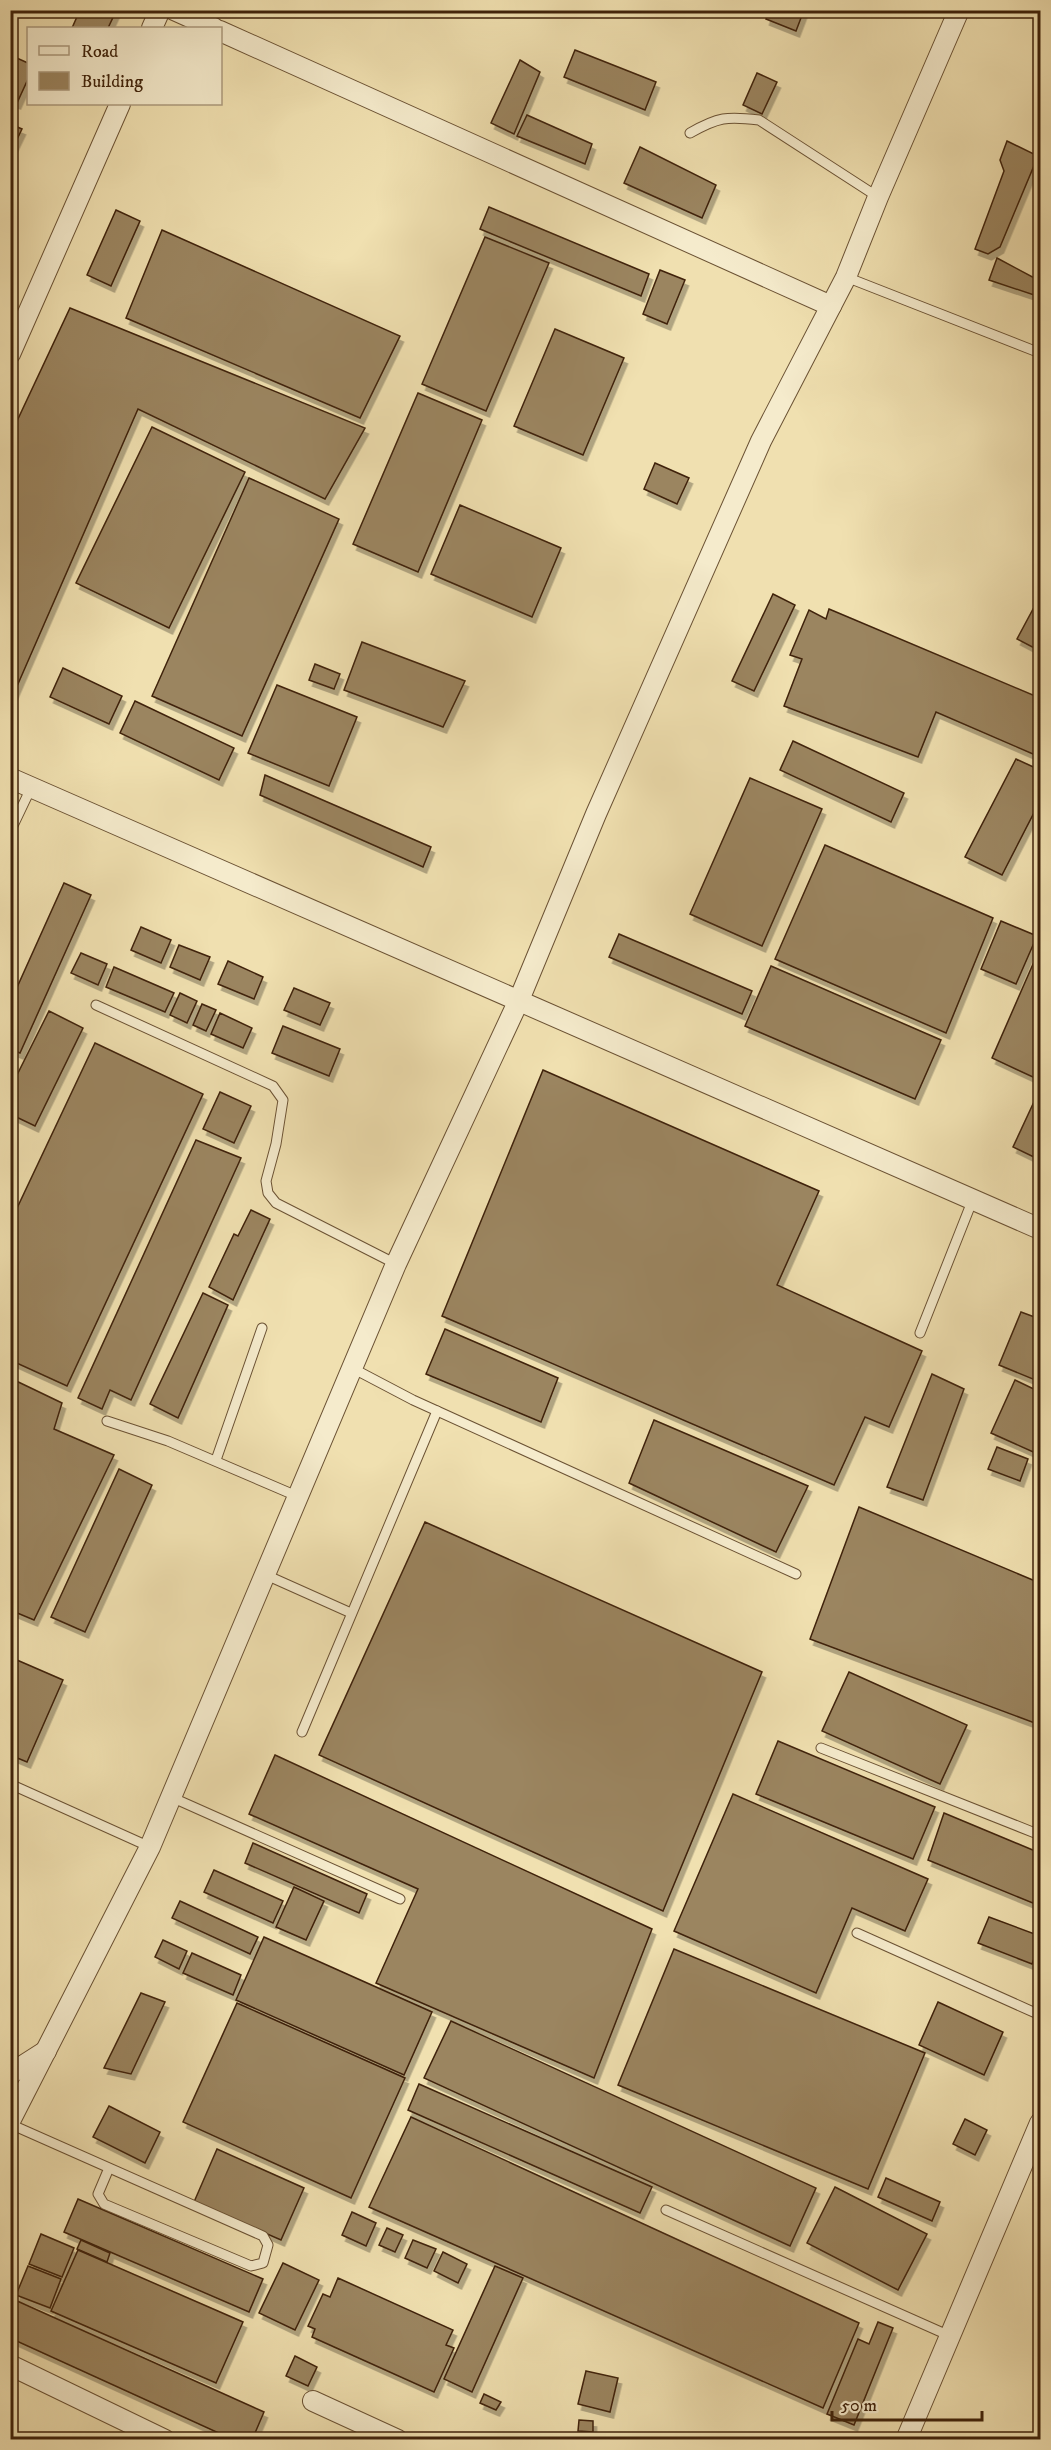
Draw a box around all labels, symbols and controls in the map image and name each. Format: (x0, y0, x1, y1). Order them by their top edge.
legend (27, 27, 222, 105)
text: Road (81, 41, 118, 63)
text: Building (81, 71, 143, 93)
scale bar (832, 2384, 982, 2422)
text: 50 m (841, 2395, 877, 2417)

